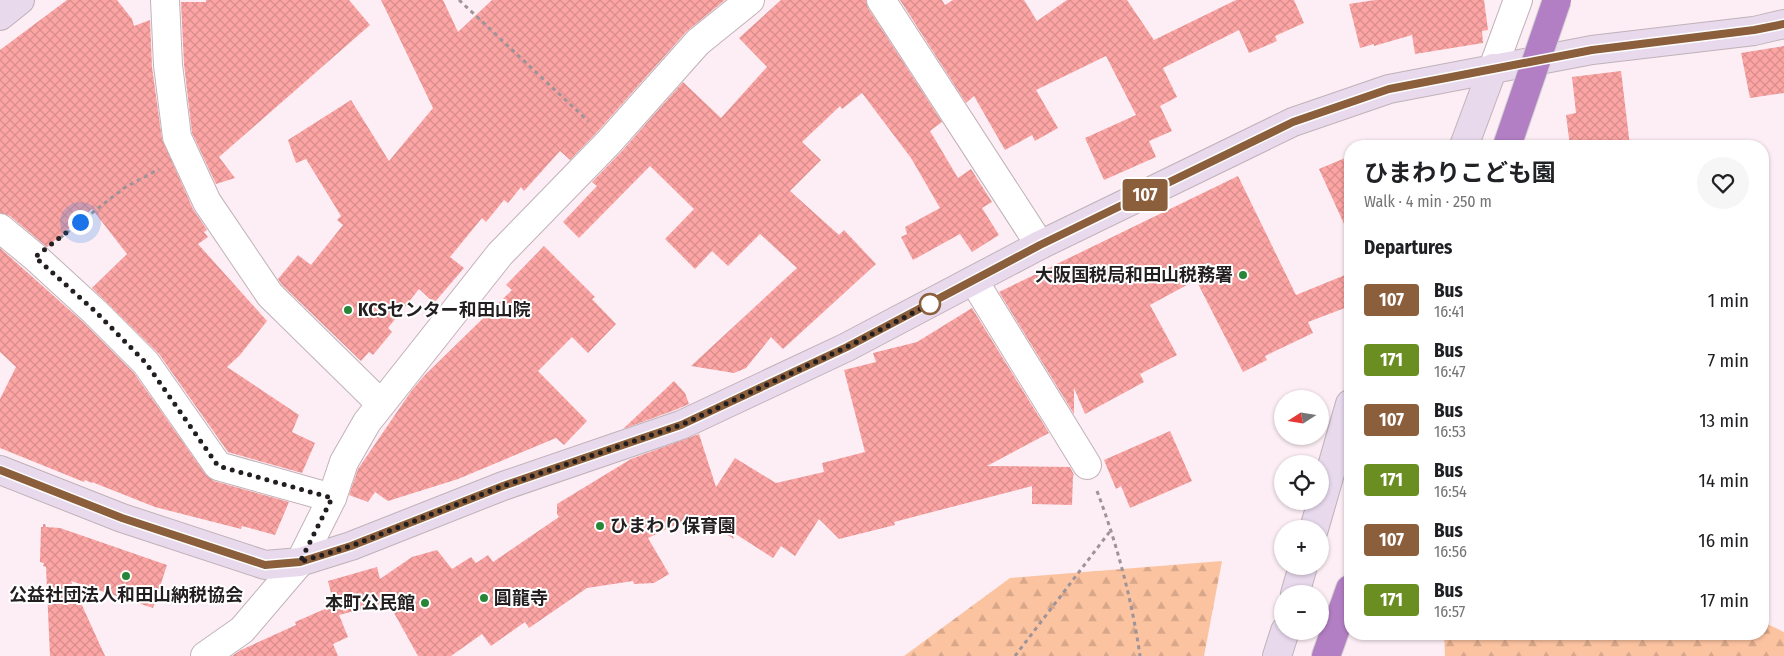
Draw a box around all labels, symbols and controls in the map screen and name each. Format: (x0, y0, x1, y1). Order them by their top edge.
button: heart (1697, 157, 1749, 209)
text: ひまわりこども園 (1364, 159, 1556, 187)
line badge: 107 (1116, 179, 1174, 211)
text: 107 (1133, 184, 1157, 206)
text: Walk · 4 min · 250 m (1364, 192, 1492, 211)
your location (68, 210, 93, 235)
text: Departures (1364, 236, 1452, 259)
place label: 大阪国税局和田山税務署 (1035, 264, 1233, 286)
marker: 大阪国税局和田山税務署 (1237, 269, 1249, 281)
text: Bus (1434, 279, 1463, 302)
text: 107 (1379, 289, 1404, 311)
text: 1 min (1708, 289, 1749, 312)
unlabelled marker (919, 293, 941, 315)
place label: KCSセンター和田山院 (358, 299, 531, 321)
text: 16:41 (1434, 302, 1465, 321)
marker: KCSセンター和田山院 (342, 304, 354, 316)
text: Bus (1434, 339, 1463, 362)
text: 171 (1380, 349, 1403, 371)
text: 7 min (1707, 349, 1749, 372)
text: 16:47 (1434, 362, 1465, 381)
north arrow (1274, 390, 1329, 445)
map controls (1274, 390, 1329, 640)
text: Bus (1434, 399, 1463, 422)
text: 107 (1379, 409, 1404, 431)
text: 13 min (1699, 409, 1749, 432)
text: 16:53 (1434, 422, 1466, 441)
button: locate (1274, 455, 1329, 510)
text: Bus (1434, 459, 1463, 482)
text: 171 (1380, 469, 1403, 491)
text: 14 min (1699, 469, 1749, 492)
text: 16:54 (1434, 482, 1467, 501)
place label: ひまわり保育園 (610, 515, 736, 537)
text: Bus (1434, 519, 1463, 542)
marker: ひまわり保育園 (594, 520, 606, 532)
button: + (1274, 520, 1329, 575)
text: 107 (1379, 529, 1404, 551)
text: 16 min (1698, 529, 1749, 552)
text: 16:56 (1434, 542, 1467, 561)
marker: 公益社団法人和田山納税協会 (120, 570, 132, 582)
text: Bus (1434, 579, 1463, 602)
place label: 公益社団法人和田山納税協会 (9, 584, 243, 606)
button: − (1274, 585, 1329, 640)
place label: 圓龍寺 (494, 587, 548, 609)
text: 171 (1380, 589, 1403, 611)
text: 17 min (1700, 589, 1749, 612)
place label: 本町公民館 (325, 592, 415, 614)
marker: 圓龍寺 (478, 592, 490, 604)
marker: 本町公民館 (419, 597, 431, 609)
text: 16:57 (1434, 602, 1465, 621)

